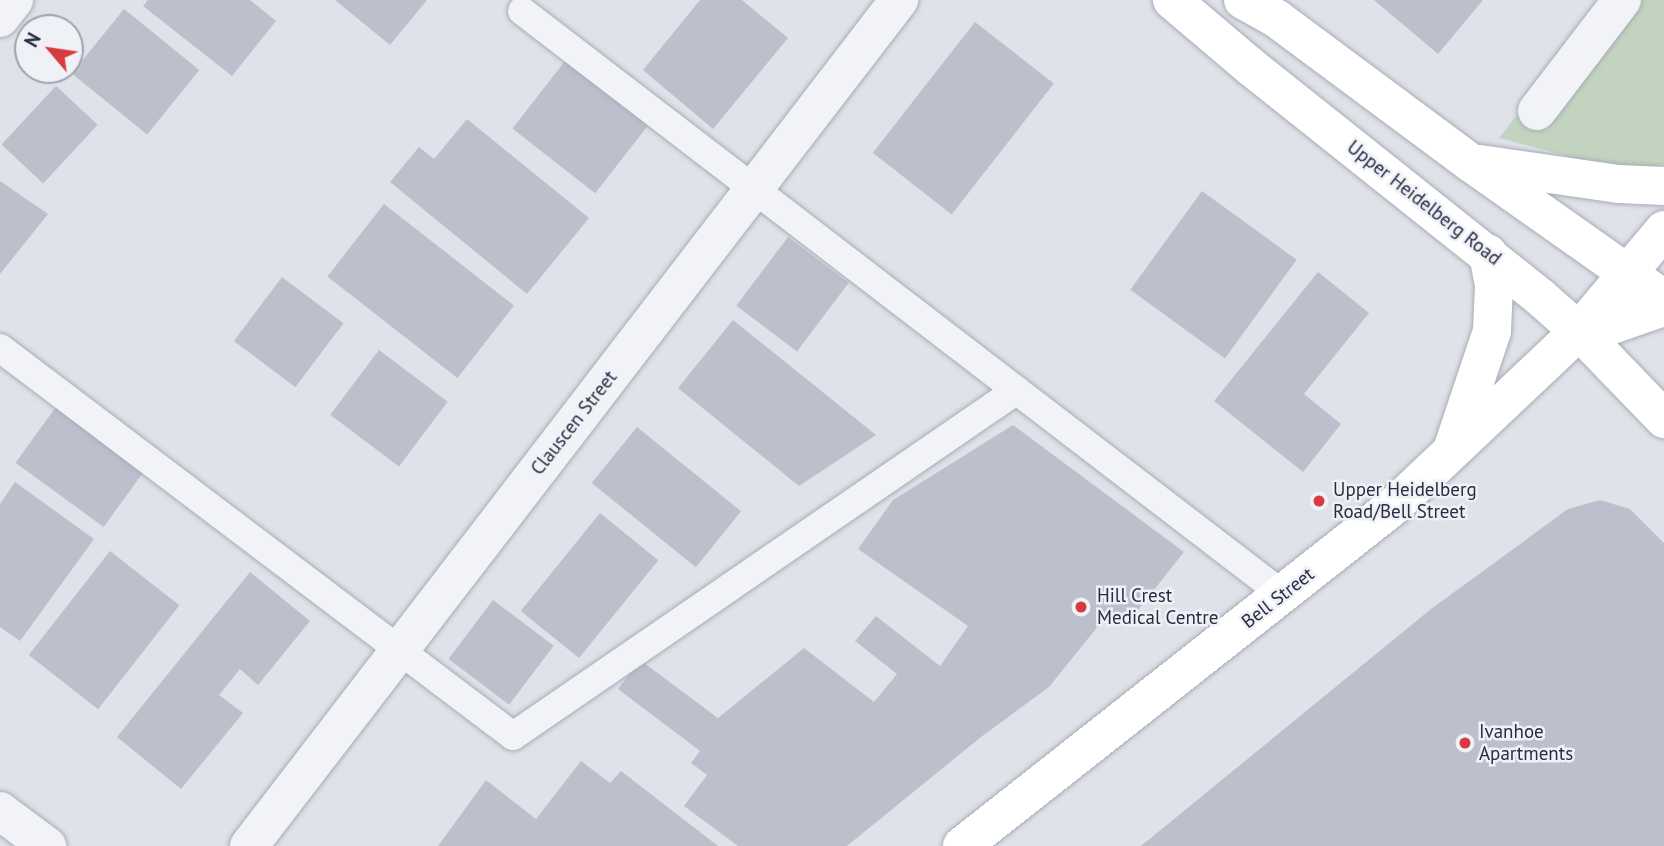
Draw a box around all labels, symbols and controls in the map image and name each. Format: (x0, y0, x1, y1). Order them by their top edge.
north arrow (14, 14, 84, 84)
text: N (19, 29, 46, 51)
street label: Upper Heidelberg Road (1343, 136, 1505, 270)
street label: Clauscen Street (526, 366, 622, 480)
place label: Upper Heidelberg Road/Bell Street (1333, 479, 1477, 523)
marker: Upper Heidelberg Road/Bell Street (1311, 493, 1327, 509)
street label: Bell Street (1237, 563, 1319, 633)
place label: Hill Crest Medical Centre (1097, 585, 1218, 629)
marker: Hill Crest Medical Centre (1071, 597, 1091, 617)
place label: Ivanhoe Apartments (1479, 721, 1573, 765)
marker: Ivanhoe Apartments (1457, 735, 1473, 751)

